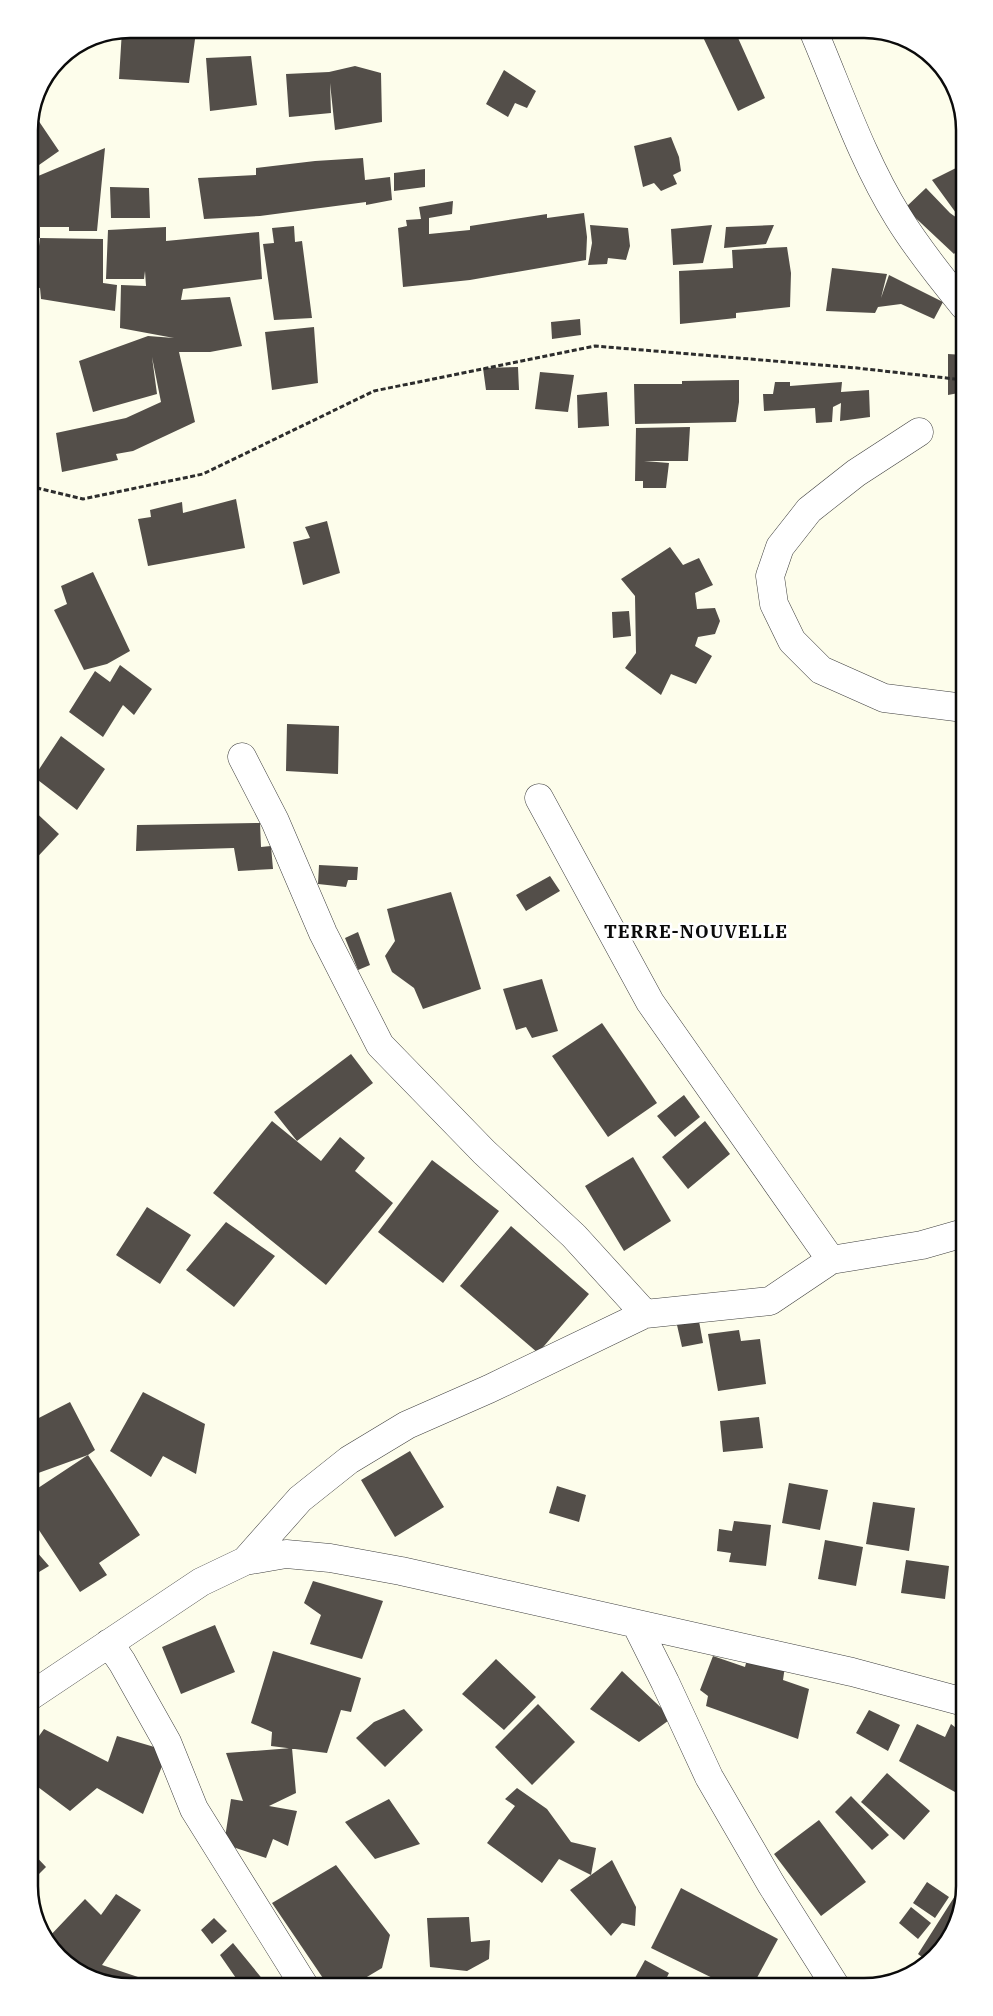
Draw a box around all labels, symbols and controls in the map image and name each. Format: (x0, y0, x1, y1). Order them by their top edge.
district label: TERRE-NOUVELLE (604, 920, 788, 943)

